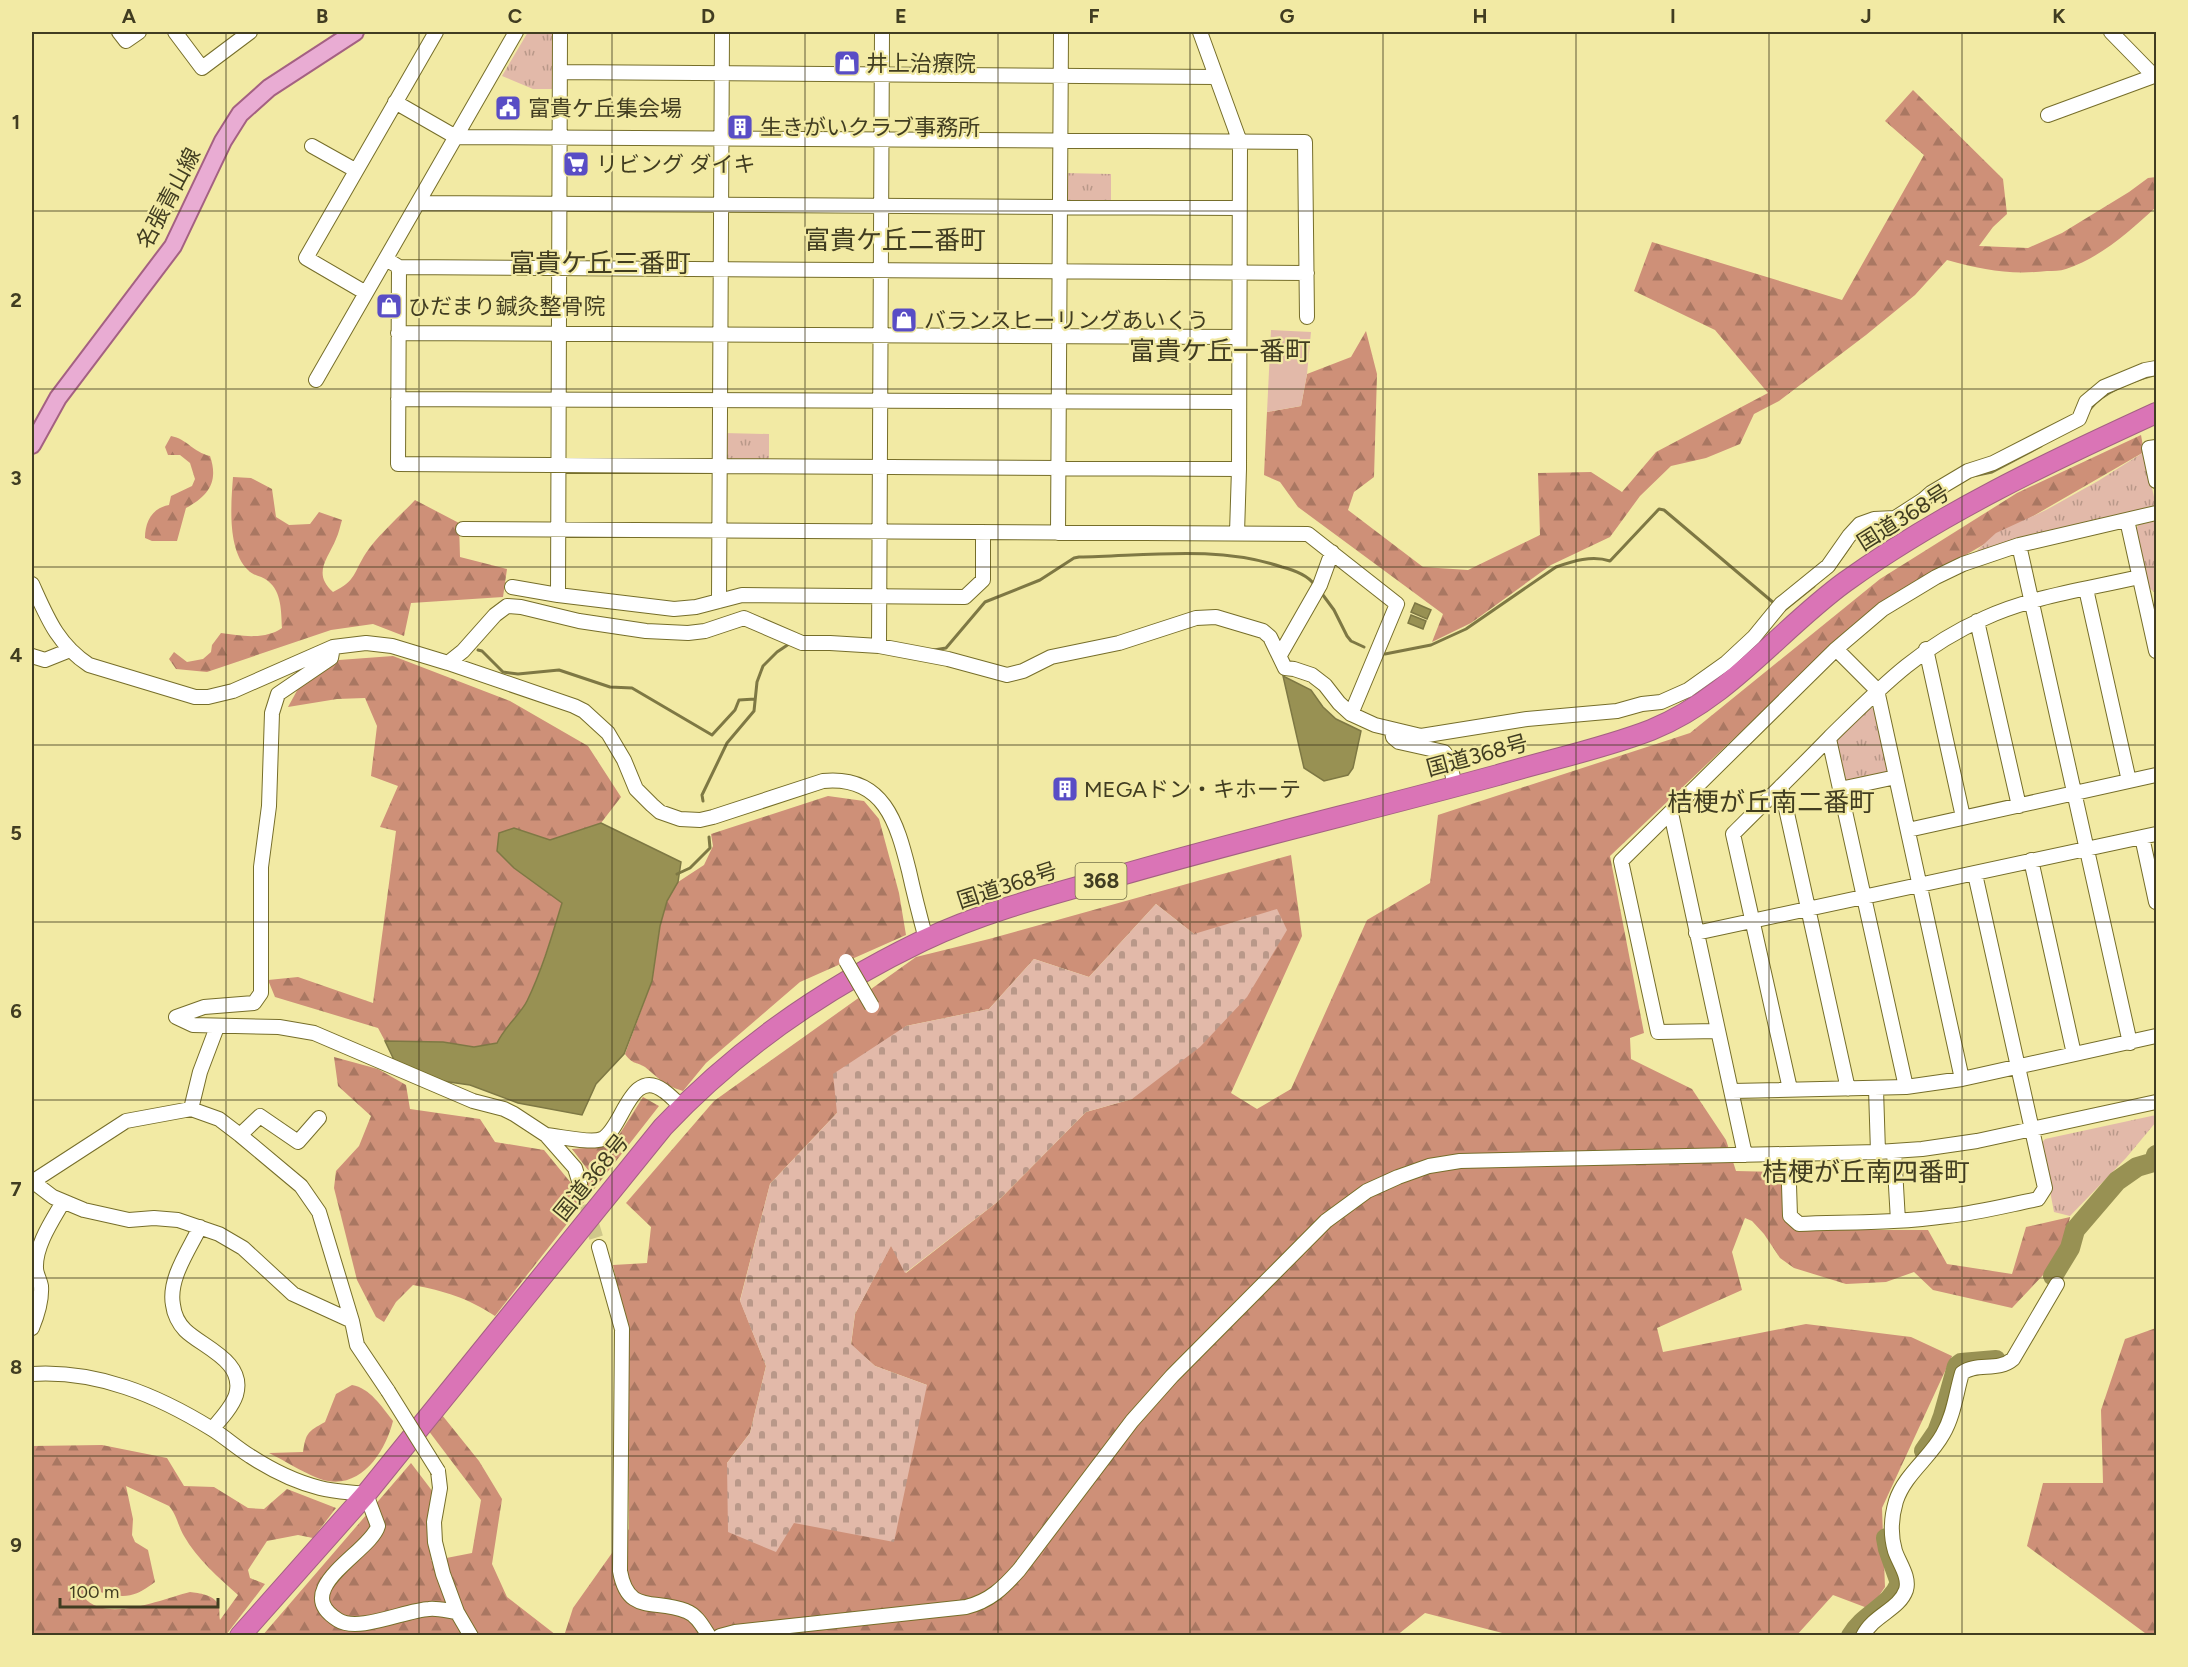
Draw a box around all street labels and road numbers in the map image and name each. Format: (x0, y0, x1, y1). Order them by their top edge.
street label: 名張青山線 (131, 143, 206, 253)
street label: 国道368号 (1852, 478, 1954, 556)
street label: 国道368号 (1423, 729, 1531, 782)
street label: 国道368号 (954, 857, 1061, 914)
road number: 368 (1076, 863, 1126, 899)
street label: 国道368号 (548, 1128, 635, 1226)

